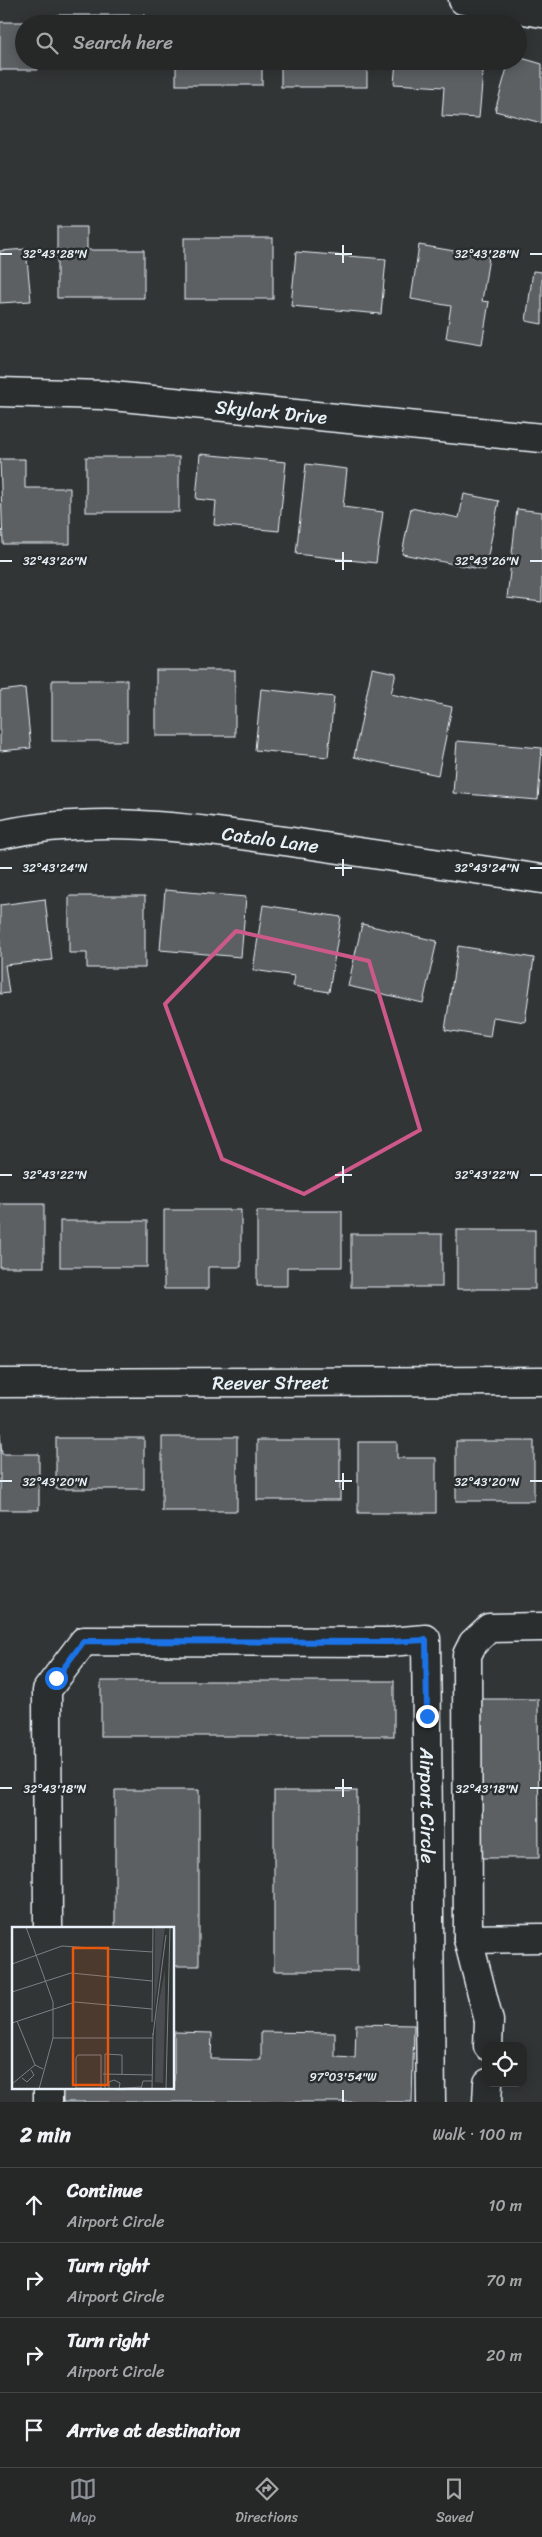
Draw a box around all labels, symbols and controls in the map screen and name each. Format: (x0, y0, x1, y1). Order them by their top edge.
search box (15, 15, 527, 70)
text: Search here (73, 26, 173, 59)
icon: search (33, 29, 61, 57)
text: 32°43'28"N (23, 243, 88, 265)
text: 32°43'28"N (455, 243, 520, 265)
street label: Skylark Drive (214, 390, 329, 434)
text: 32°43'26"N (23, 550, 88, 572)
text: 32°43'26"N (455, 550, 520, 572)
street label: Catalo Lane (220, 817, 321, 863)
text: 32°43'24"N (23, 857, 88, 879)
text: 32°43'24"N (455, 857, 520, 879)
text: 32°43'22"N (23, 1164, 88, 1186)
text: 32°43'22"N (455, 1164, 520, 1186)
street label: Reever Street (212, 1366, 330, 1399)
text: 32°43'20"N (22, 1471, 88, 1493)
text: 32°43'20"N (454, 1471, 520, 1493)
route start (45, 1667, 68, 1690)
route end (416, 1705, 439, 1728)
street label: Airport Circle (410, 1746, 444, 1864)
text: 32°43'18"N (24, 1778, 87, 1800)
text: 32°43'18"N (456, 1778, 519, 1800)
inset map (12, 1927, 175, 2090)
map controls (482, 2042, 527, 2087)
button: locate (482, 2042, 527, 2087)
text: 97°03'54"W (309, 2066, 377, 2088)
text: 2 min (20, 2116, 71, 2154)
text: Walk · 100 m (432, 2120, 522, 2149)
text: Continue (67, 2174, 143, 2207)
icon: ahead (20, 2191, 48, 2219)
text: 10 m (489, 2191, 522, 2220)
text: Airport Circle (67, 2207, 165, 2236)
text: Turn right (67, 2249, 149, 2282)
icon: right (20, 2266, 48, 2294)
text: 70 m (486, 2266, 522, 2295)
text: Airport Circle (67, 2282, 165, 2311)
text: Turn right (67, 2324, 149, 2357)
icon: right (20, 2341, 48, 2369)
text: 20 m (486, 2341, 522, 2370)
text: Airport Circle (67, 2357, 165, 2386)
text: Arrive at destination (67, 2414, 240, 2447)
icon: arrive (20, 2416, 48, 2444)
tab: Map (69, 2475, 97, 2530)
tab: Directions (235, 2475, 298, 2530)
tab: Saved (436, 2475, 473, 2530)

